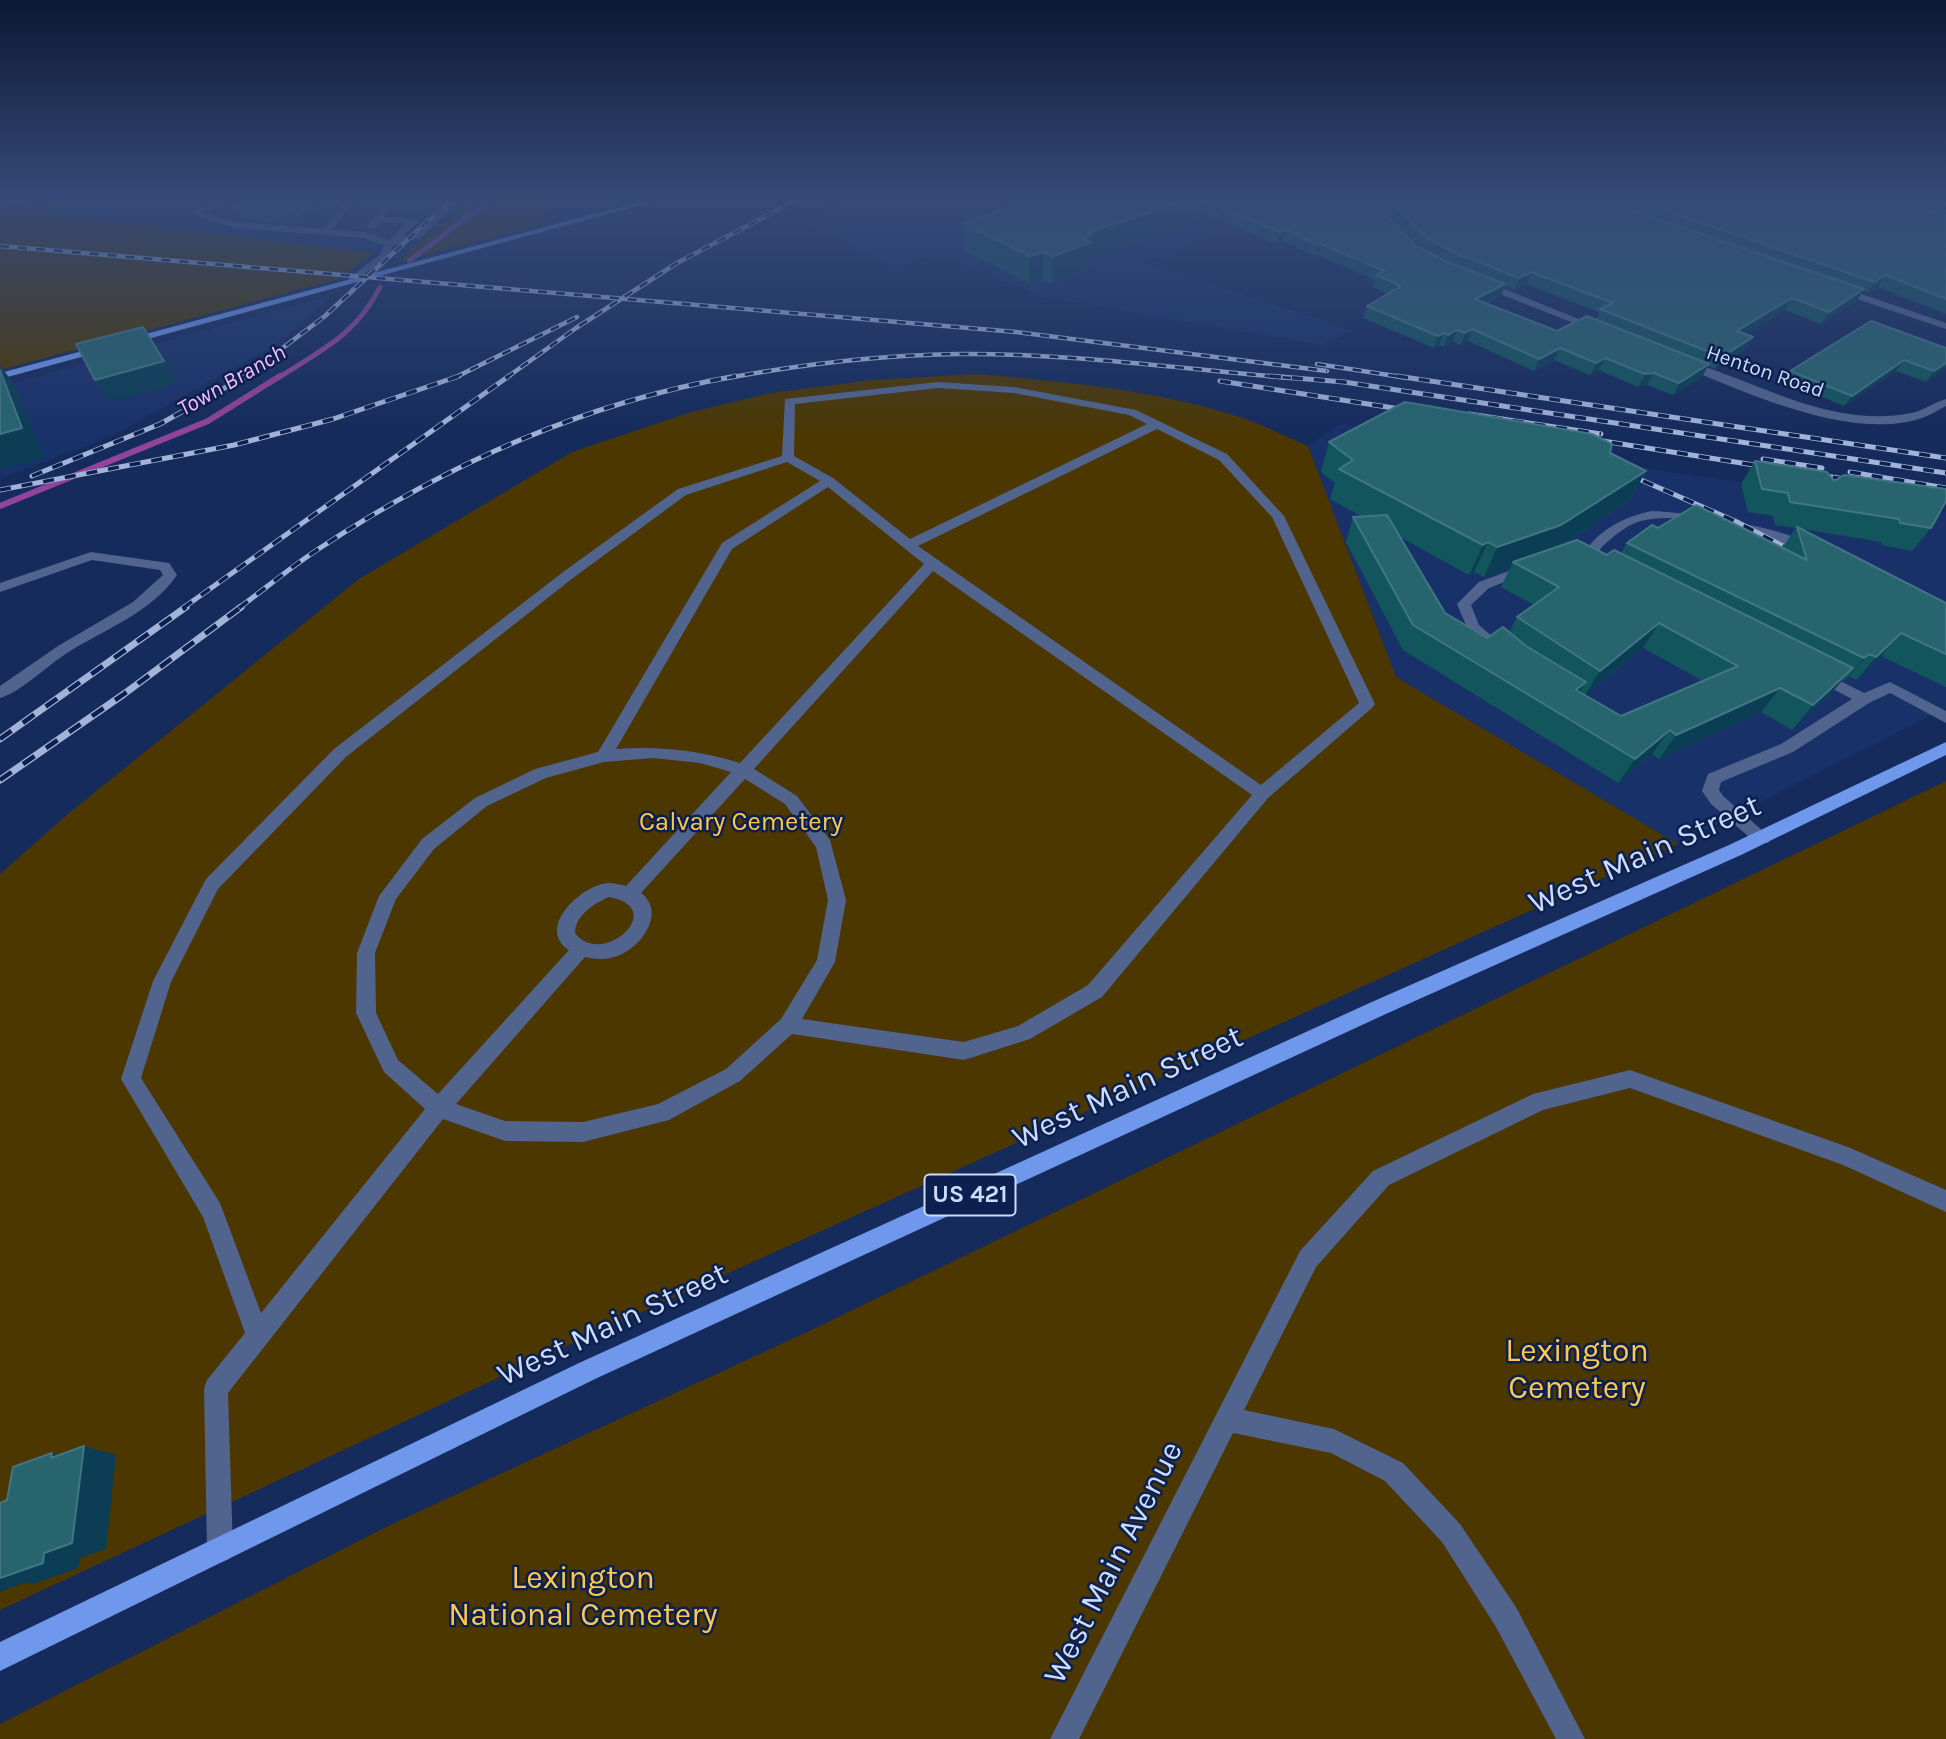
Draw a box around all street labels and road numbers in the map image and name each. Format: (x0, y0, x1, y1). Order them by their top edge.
street label: Henton Road (1703, 340, 1827, 404)
street label: West Main Street (1523, 787, 1767, 923)
street label: West Main Street (1007, 1018, 1249, 1158)
road number: US 421 (925, 1175, 1016, 1216)
street label: West Main Street (492, 1255, 734, 1395)
street label: West Main Avenue (1036, 1435, 1192, 1691)

